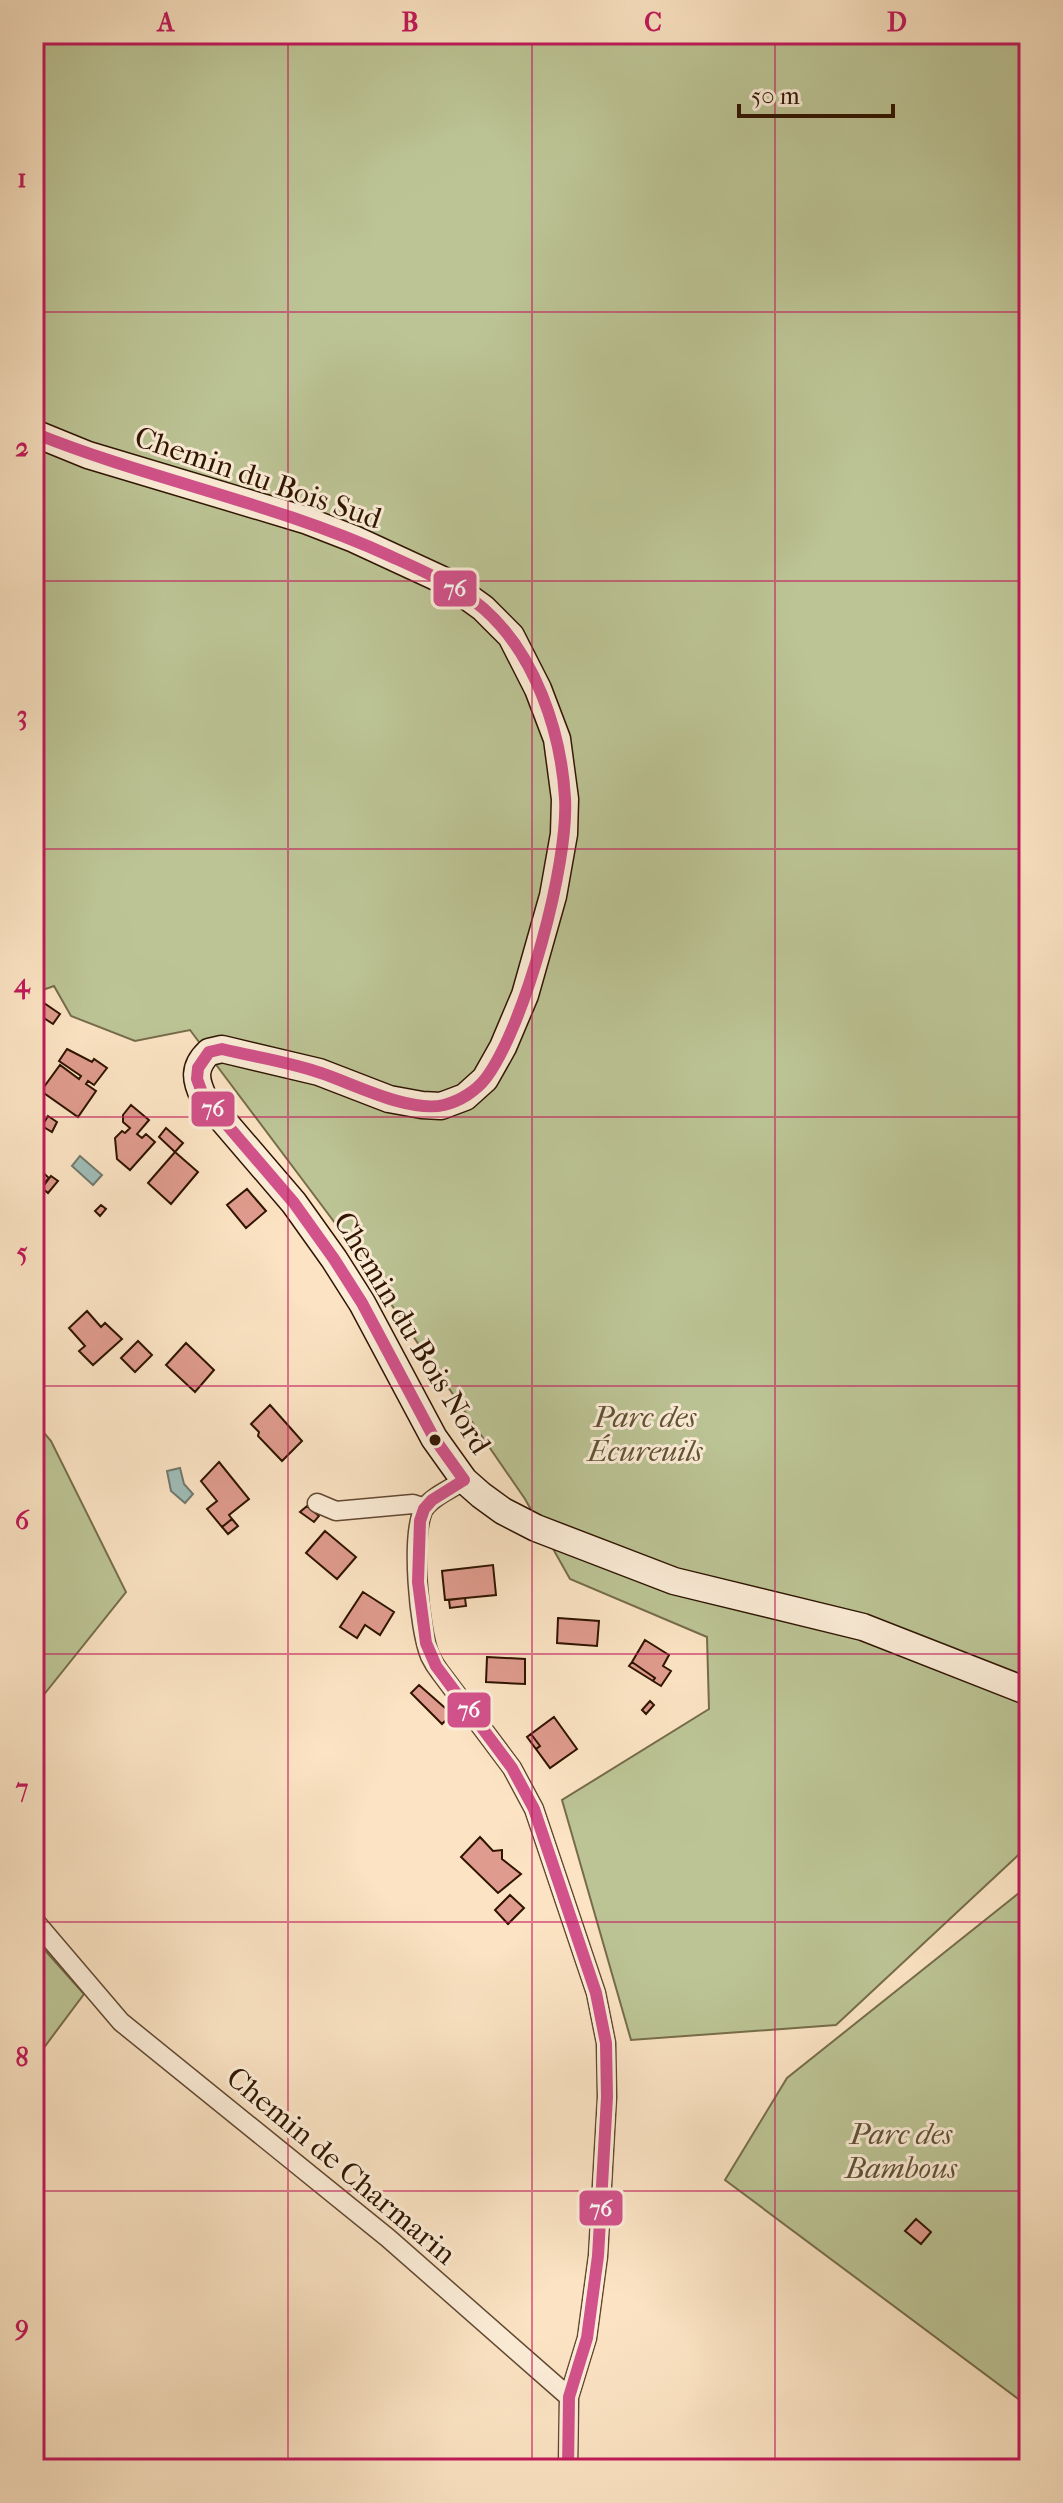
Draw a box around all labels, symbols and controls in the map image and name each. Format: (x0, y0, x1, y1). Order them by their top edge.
text: A (156, 7, 176, 38)
text: B (402, 7, 419, 38)
text: C (644, 7, 662, 38)
text: D (887, 7, 907, 38)
scale bar (739, 68, 893, 118)
text: 50 m (751, 82, 800, 110)
text: 1 (17, 163, 27, 194)
street label: Chemin du Bois Sud (130, 419, 387, 537)
text: 2 (15, 432, 29, 463)
line badge: 76 (432, 569, 478, 608)
text: 76 (443, 576, 467, 602)
text: 3 (17, 700, 27, 731)
text: 4 (13, 968, 31, 1000)
line badge: 76 (190, 1090, 236, 1128)
text: 76 (201, 1096, 225, 1122)
street label: Chemin du Bois Nord (326, 1206, 498, 1461)
text: 5 (16, 1237, 28, 1268)
park label: Parc des Écureuils (586, 1400, 703, 1469)
unlabelled marker (427, 1432, 443, 1448)
text: 6 (15, 1505, 30, 1536)
line badge: 76 (446, 1691, 492, 1729)
text: 76 (457, 1697, 481, 1723)
text: 7 (15, 1773, 29, 1804)
text: 8 (15, 2042, 29, 2073)
street label: Chemin de Charmarin (219, 2060, 463, 2273)
park label: Parc des Bambous (843, 2117, 958, 2186)
line badge: 76 (578, 2189, 624, 2227)
text: 76 (589, 2196, 613, 2222)
text: 9 (14, 2310, 29, 2341)

